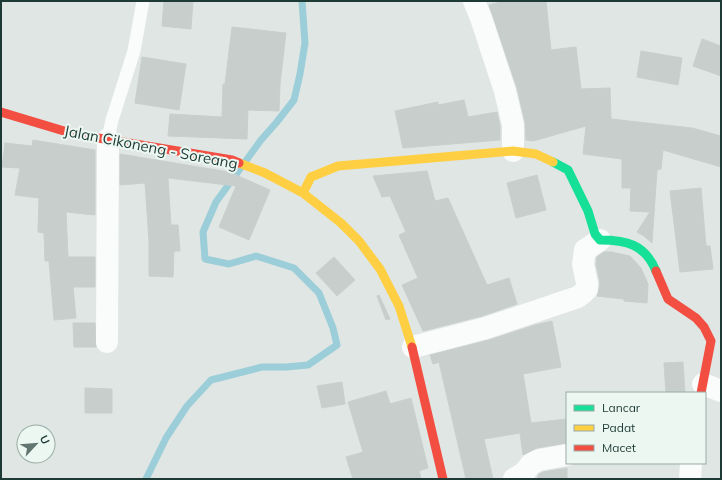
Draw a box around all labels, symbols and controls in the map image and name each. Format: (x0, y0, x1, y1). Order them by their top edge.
street label: Jalan Cikoneng - Soreang (63, 121, 239, 173)
legend (566, 392, 706, 464)
text: Lancar (602, 400, 641, 415)
text: Padat (602, 420, 635, 435)
north arrow (16, 424, 56, 464)
text: U (37, 433, 53, 446)
text: Macet (602, 440, 636, 455)

